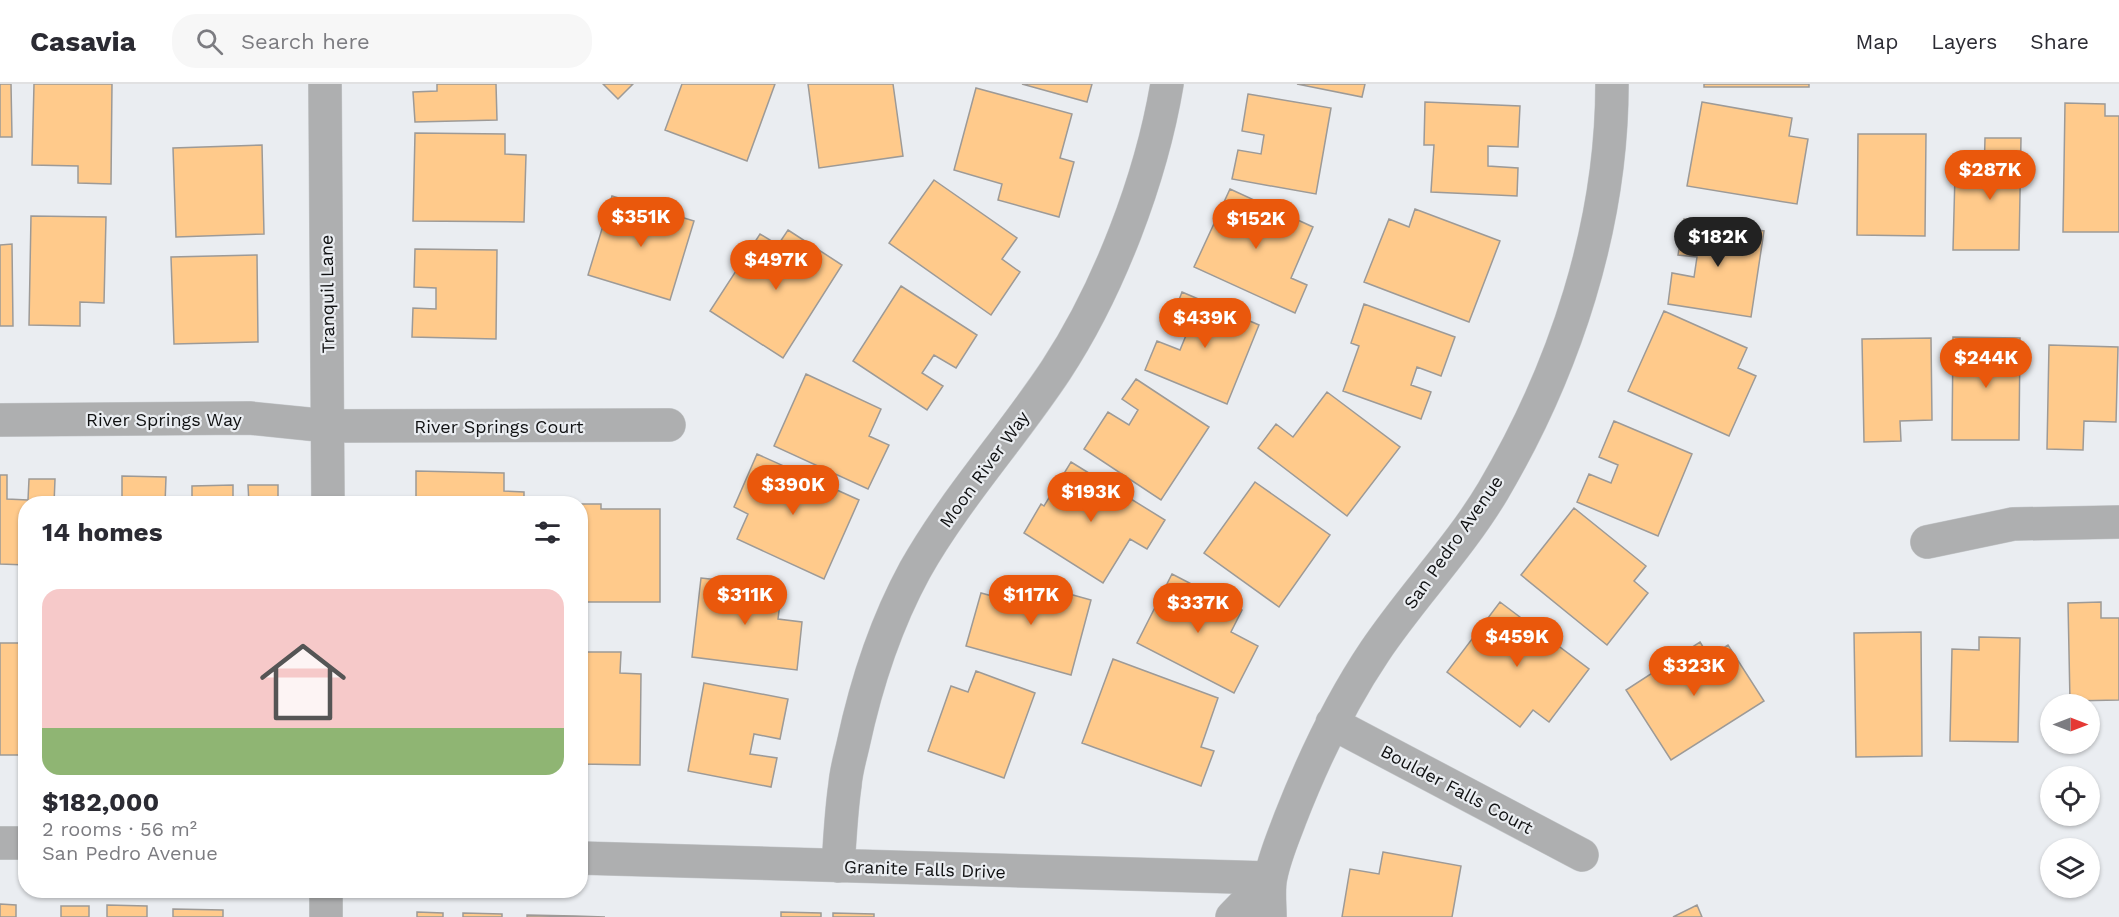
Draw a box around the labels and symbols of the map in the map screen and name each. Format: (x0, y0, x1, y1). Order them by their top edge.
pin: $287K (1948, 150, 2032, 201)
pin: $351K (599, 197, 683, 248)
pin: $152K (1214, 199, 1298, 250)
pin: $182K (1676, 217, 1760, 268)
street label: Tranquil Lane (315, 234, 339, 354)
pin: $497K (734, 240, 818, 291)
pin: $439K (1163, 298, 1247, 349)
pin: $244K (1944, 338, 2028, 389)
street label: Moon River Way (935, 406, 1034, 531)
street label: River Springs Way (86, 409, 243, 430)
street label: River Springs Court (414, 416, 584, 437)
pin: $390K (751, 465, 835, 516)
street label: San Pedro Avenue (1399, 471, 1507, 613)
pin: $193K (1049, 472, 1133, 523)
pin: $311K (703, 575, 787, 626)
pin: $117K (989, 575, 1073, 626)
pin: $337K (1156, 583, 1240, 634)
pin: $459K (1475, 617, 1559, 668)
pin: $323K (1652, 646, 1736, 697)
north arrow (2040, 694, 2100, 754)
street label: Boulder Falls Court (1377, 740, 1537, 838)
street label: Granite Falls Drive (844, 856, 1006, 882)

